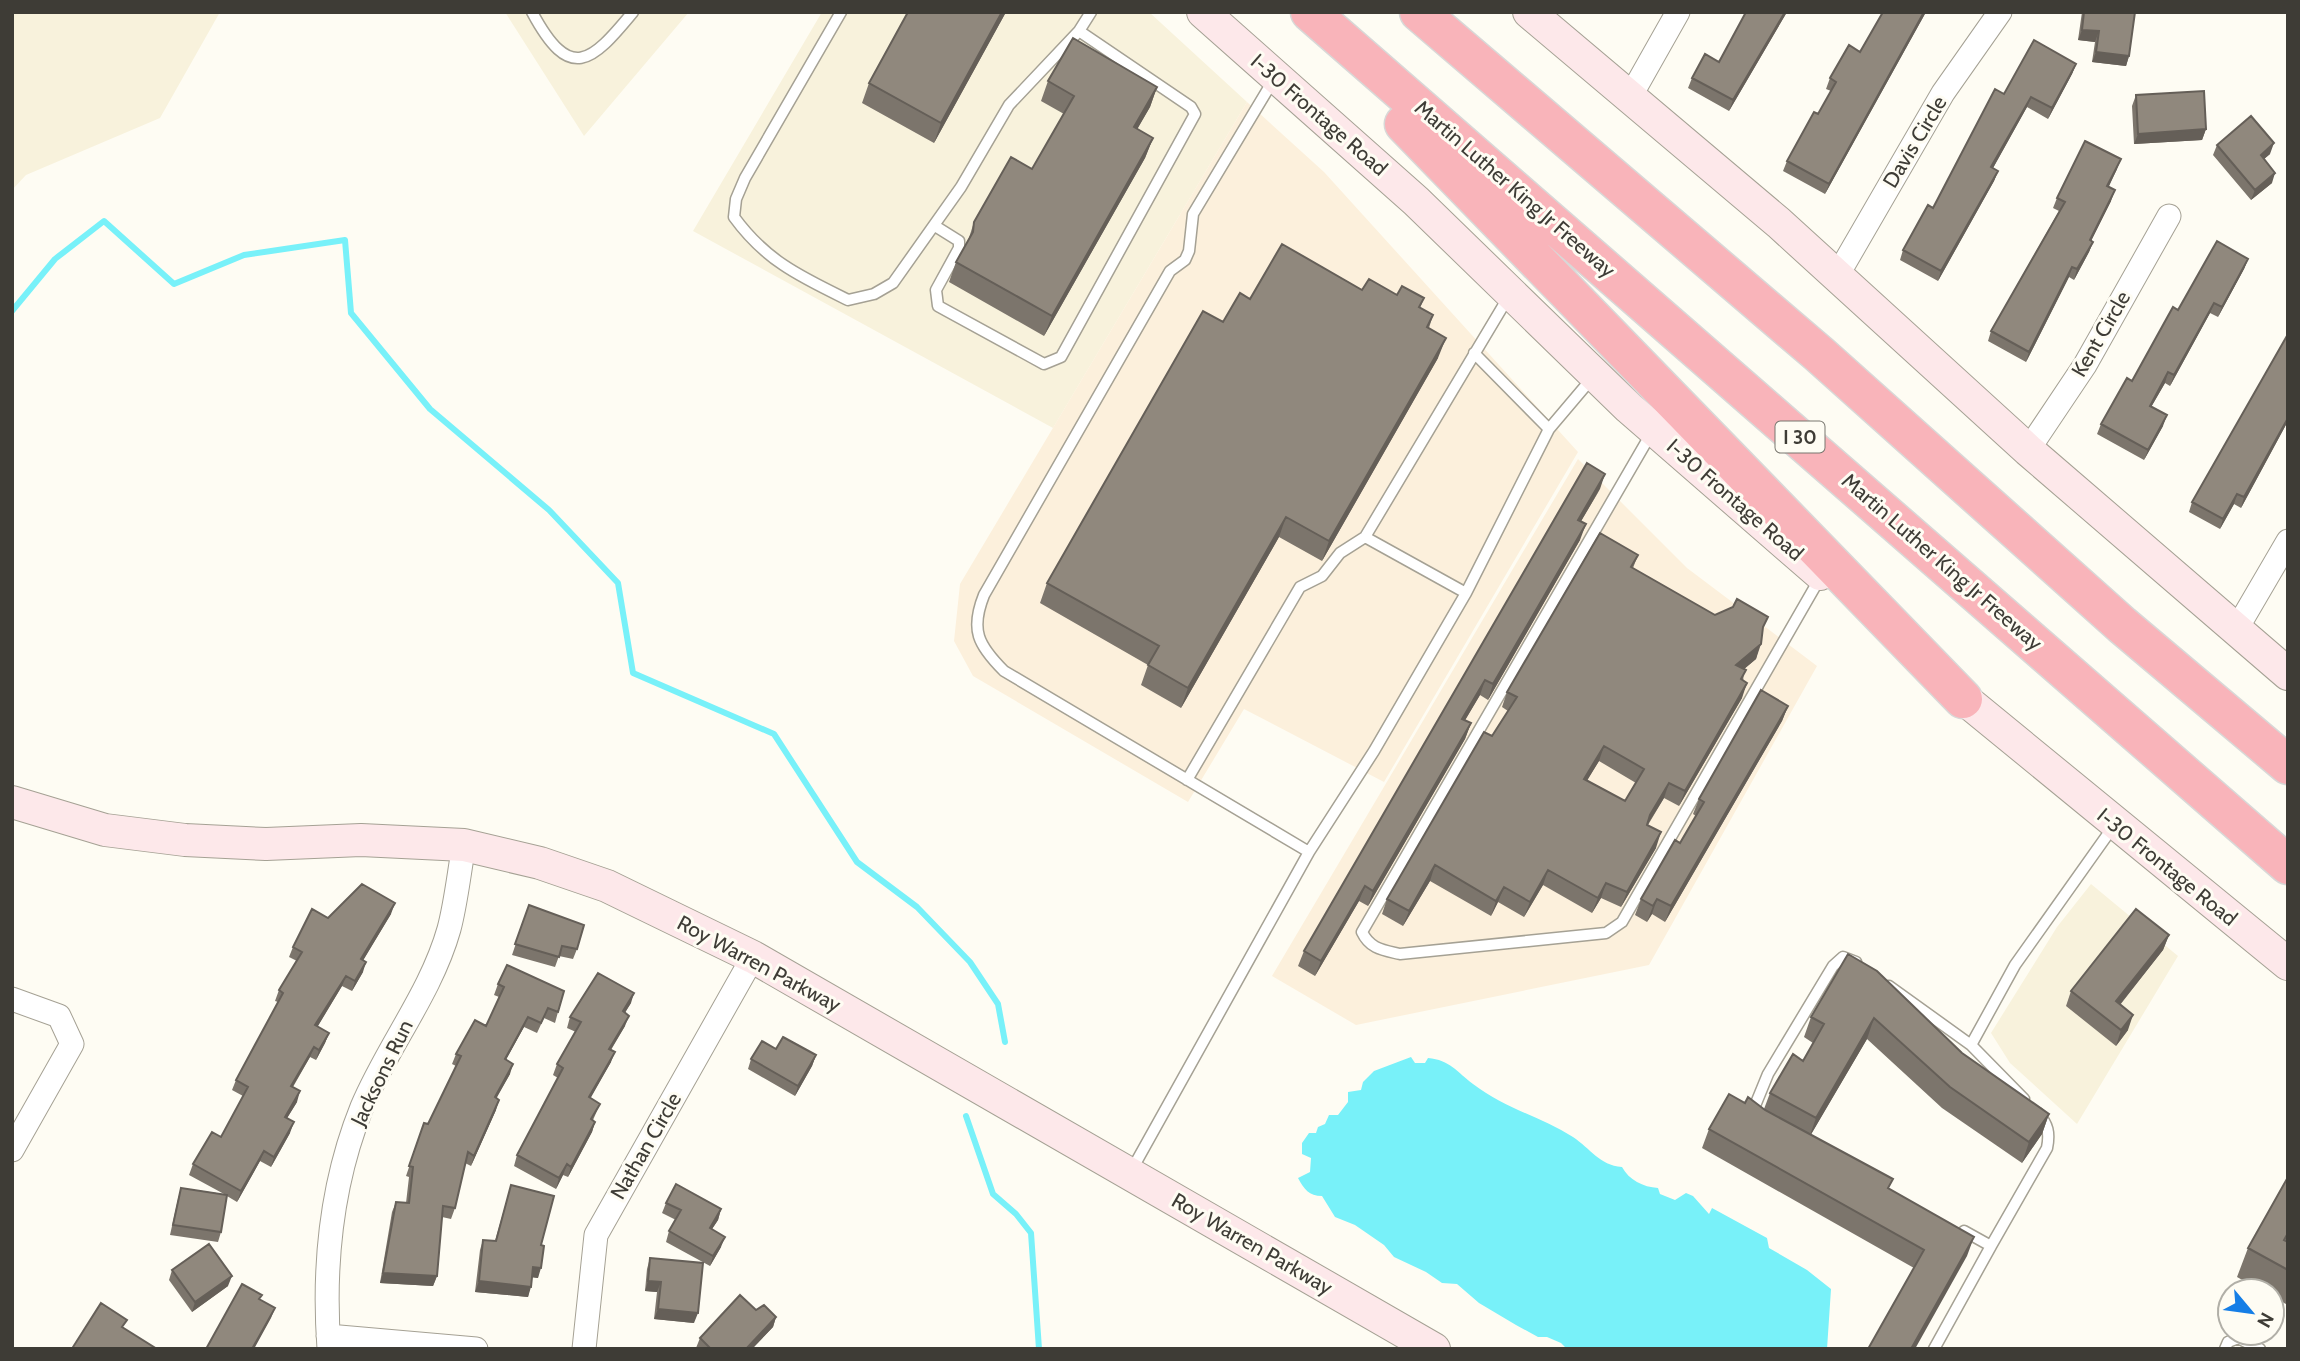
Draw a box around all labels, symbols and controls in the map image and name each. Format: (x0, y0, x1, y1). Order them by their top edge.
street label: I-30 Frontage Road (1246, 48, 1393, 181)
street label: Davis Circle (1877, 91, 1952, 192)
street label: Martin Luther King Jr Freeway (1410, 95, 1621, 283)
street label: Kent Circle (2066, 286, 2135, 381)
road number: I 30 (1776, 422, 1825, 452)
street label: I-30 Frontage Road (1662, 433, 1809, 566)
street label: Martin Luther King Jr Freeway (1837, 468, 2048, 656)
street label: I-30 Frontage Road (2092, 802, 2242, 931)
street label: Roy Warren Parkway (673, 910, 846, 1017)
street label: Jacksons Run (345, 1016, 418, 1131)
street label: Nathan Circle (605, 1088, 686, 1204)
street label: Roy Warren Parkway (1167, 1187, 1337, 1300)
north arrow (2216, 1277, 2286, 1347)
text: N (2252, 1309, 2279, 1331)

